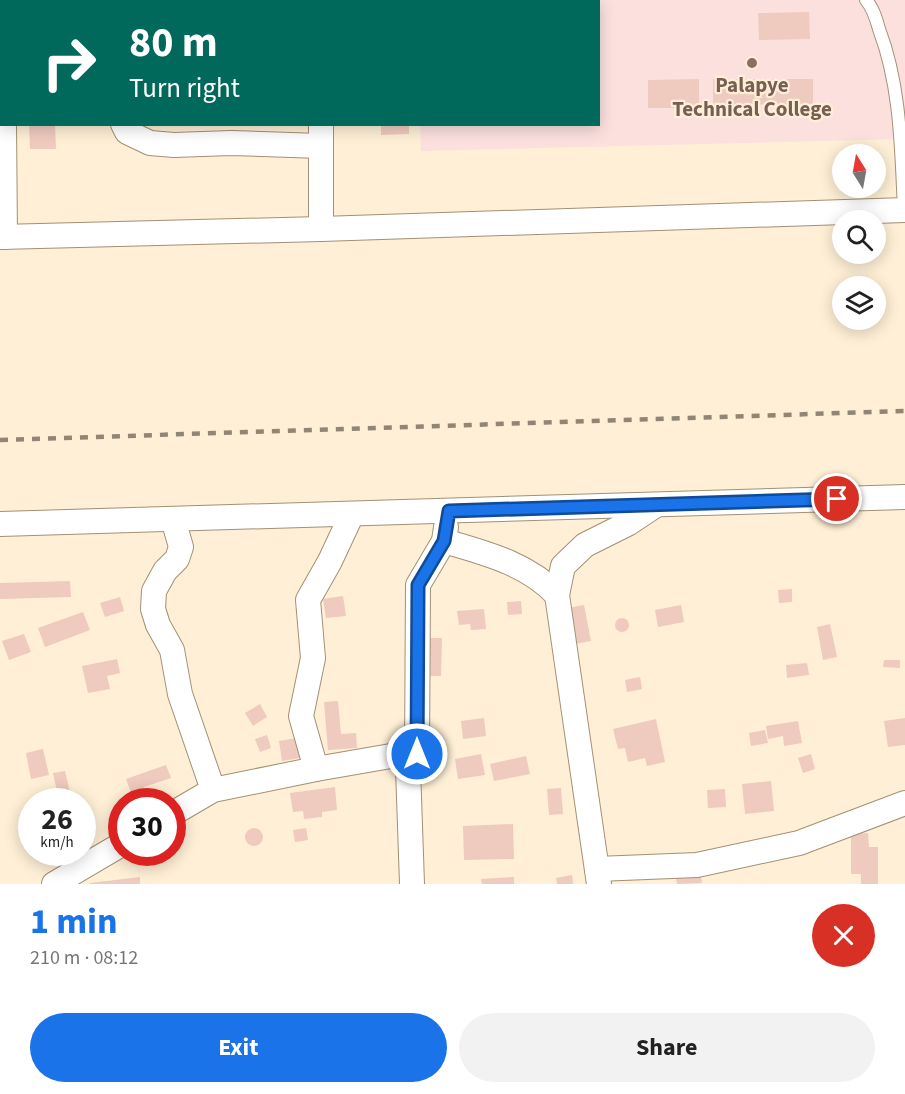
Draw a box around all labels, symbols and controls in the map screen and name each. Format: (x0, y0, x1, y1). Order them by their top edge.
text: 80 m (129, 13, 218, 73)
icon: right (30, 24, 108, 102)
marker: Palapye Technical College (745, 56, 759, 70)
text: Turn right (129, 69, 240, 108)
place label: Palapye Technical College (672, 70, 832, 124)
north arrow (832, 144, 886, 198)
map controls (832, 144, 886, 330)
button: search (832, 210, 886, 264)
button: layers (832, 276, 886, 330)
pin (811, 473, 862, 524)
icon: arrive (820, 482, 853, 515)
position arrow (385, 722, 449, 786)
speed limit sign: 30 (108, 788, 186, 866)
text: 26 (41, 798, 73, 841)
text: km/h (40, 832, 74, 853)
text: 1 min (30, 896, 118, 947)
button: close (812, 904, 875, 967)
text: 210 m · 08:12 (30, 944, 138, 972)
button: Exit (30, 1013, 447, 1082)
button: Share (459, 1013, 875, 1082)

